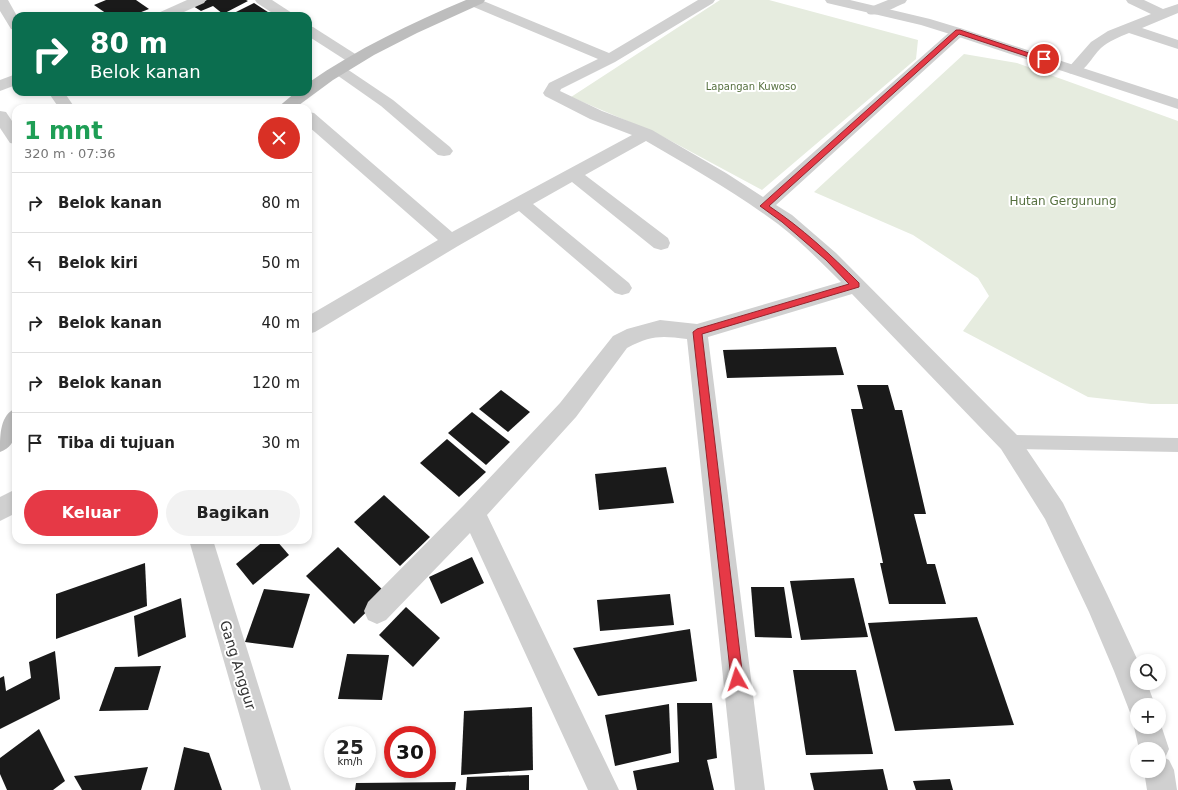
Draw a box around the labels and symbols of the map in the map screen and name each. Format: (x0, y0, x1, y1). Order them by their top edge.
pin (1027, 42, 1061, 76)
park label: Lapangan Kuwoso (706, 81, 796, 92)
park label: Hutan Gergunung (1009, 194, 1117, 208)
street label: Gang Anggur (217, 618, 259, 712)
position arrow (716, 658, 758, 700)
speed limit sign: 30 (384, 726, 436, 778)

